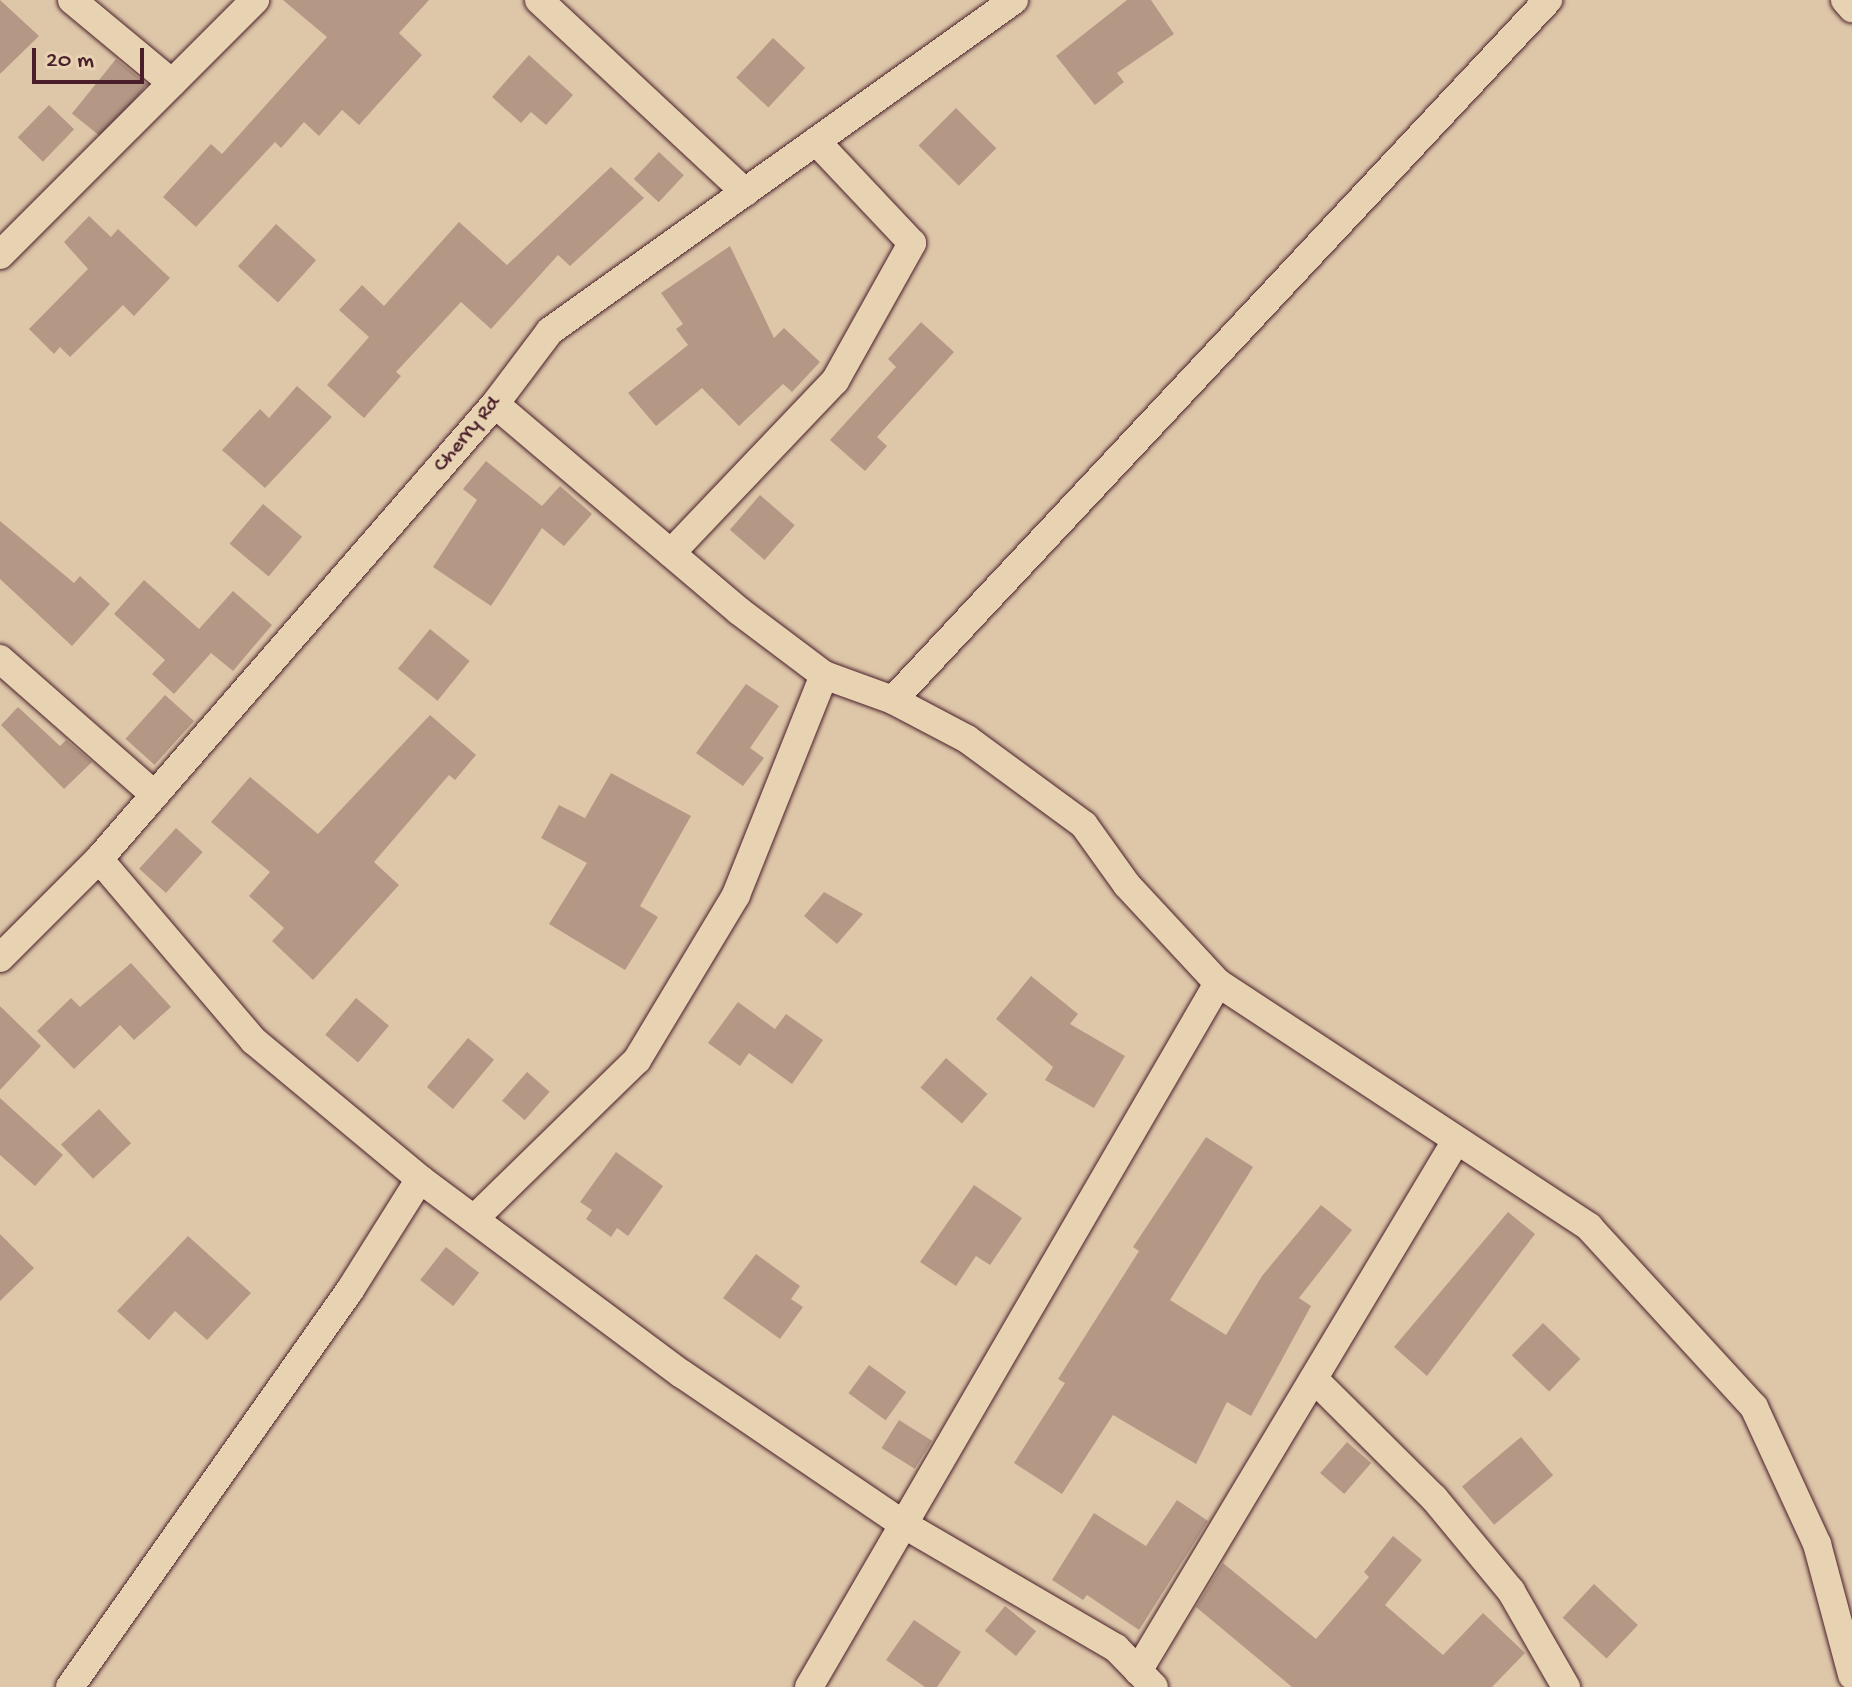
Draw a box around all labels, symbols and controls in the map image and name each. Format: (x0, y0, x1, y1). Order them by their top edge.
scale bar (36, 32, 148, 82)
text: 20 m (46, 47, 94, 76)
street label: Cherry Rd (429, 392, 507, 478)

